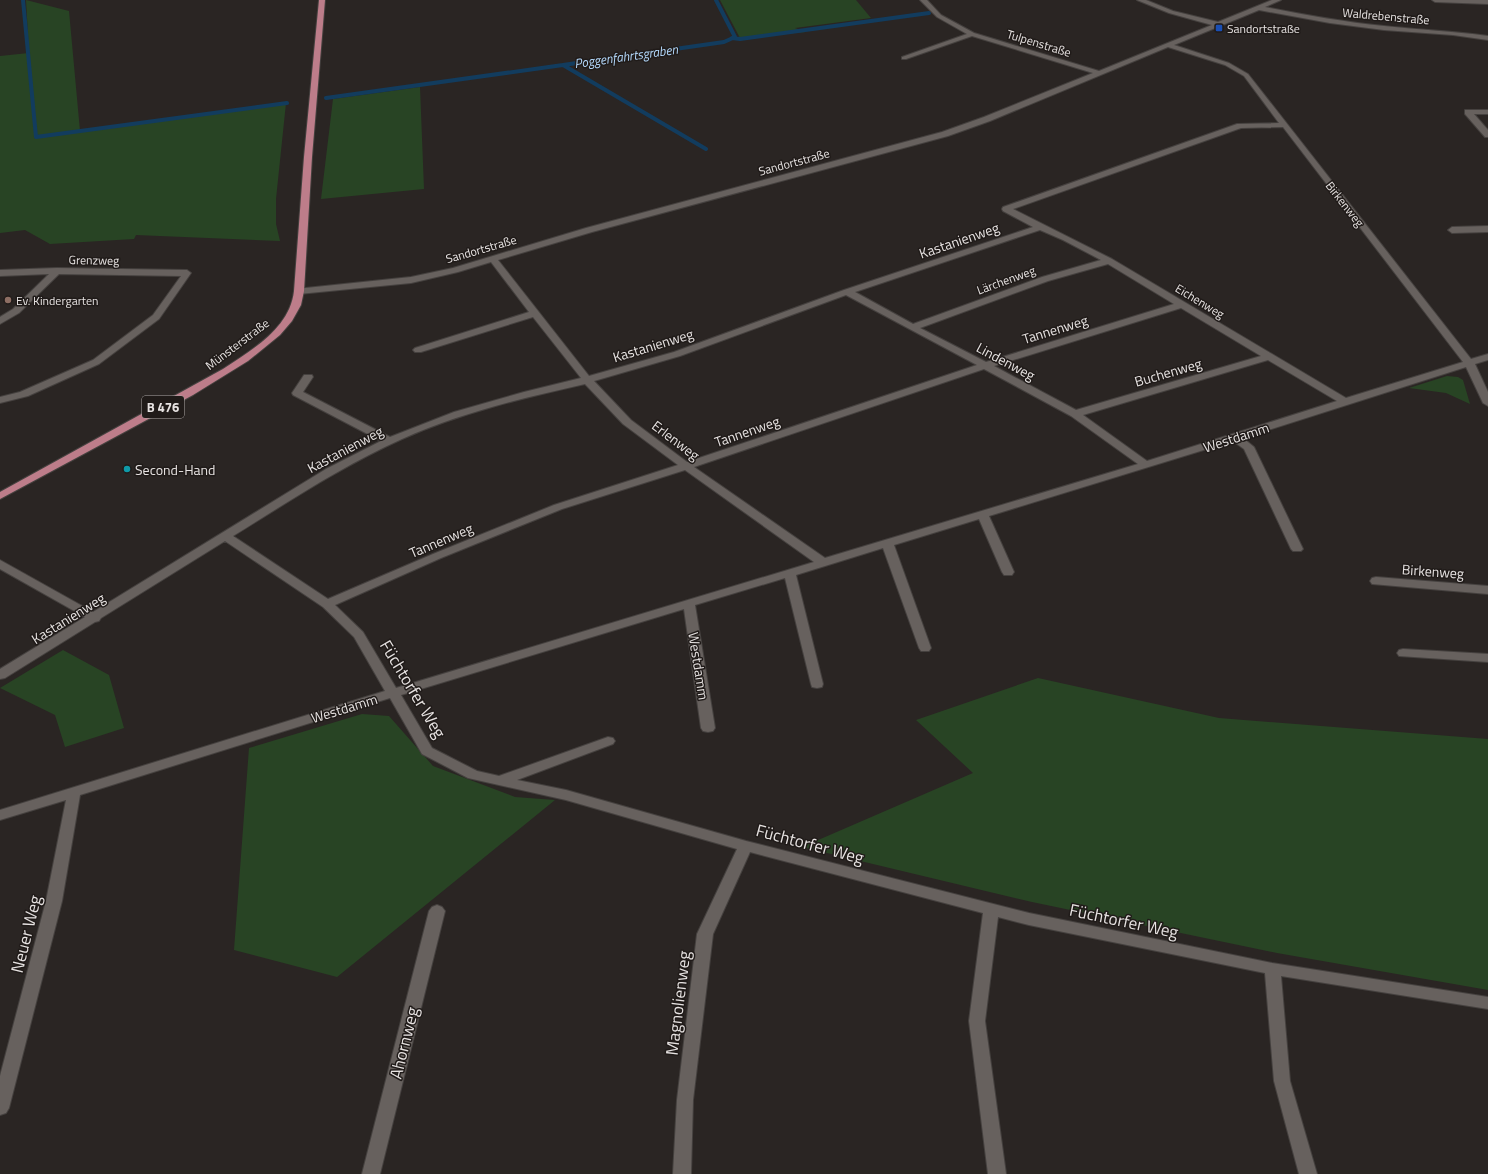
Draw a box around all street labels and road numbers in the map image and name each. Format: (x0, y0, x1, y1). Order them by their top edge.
street label: Waldrebenstraße (1342, 3, 1430, 29)
street label: Tulpenstraße (1005, 24, 1073, 62)
street label: Sandortstraße (756, 143, 832, 181)
street label: Birkenweg (1321, 177, 1369, 231)
street label: Kastanienweg (916, 216, 1002, 264)
street label: Sandortstraße (443, 230, 519, 268)
street label: Grenzweg (68, 250, 120, 270)
street label: Lärchenweg (974, 261, 1038, 299)
street label: Eichenweg (1172, 279, 1228, 323)
street label: Tannenweg (1020, 309, 1090, 349)
street label: Münsterstraße (201, 314, 273, 374)
street label: Kastanienweg (610, 323, 696, 367)
street label: Lindenweg (973, 337, 1039, 385)
street label: Buchenweg (1132, 352, 1204, 392)
road number: B 476 (142, 396, 184, 418)
street label: Tannenweg (712, 410, 782, 452)
street label: Erlenweg (648, 415, 704, 465)
street label: Westdamm (1200, 416, 1272, 458)
street label: Kastanienweg (303, 420, 387, 478)
street label: Tannenweg (406, 517, 476, 563)
street label: Birkenweg (1401, 558, 1465, 584)
street label: Kastanienweg (27, 587, 109, 649)
street label: Westdamm (683, 631, 715, 701)
street label: Füchtorfer Weg (373, 635, 453, 743)
street label: Westdamm (308, 688, 380, 728)
street label: Füchtorfer Weg (753, 817, 867, 871)
street label: Neuer Weg (4, 892, 48, 976)
street label: Füchtorfer Weg (1067, 897, 1181, 945)
street label: Magnolienweg (659, 949, 697, 1057)
street label: Ahornweg (383, 1004, 426, 1082)

